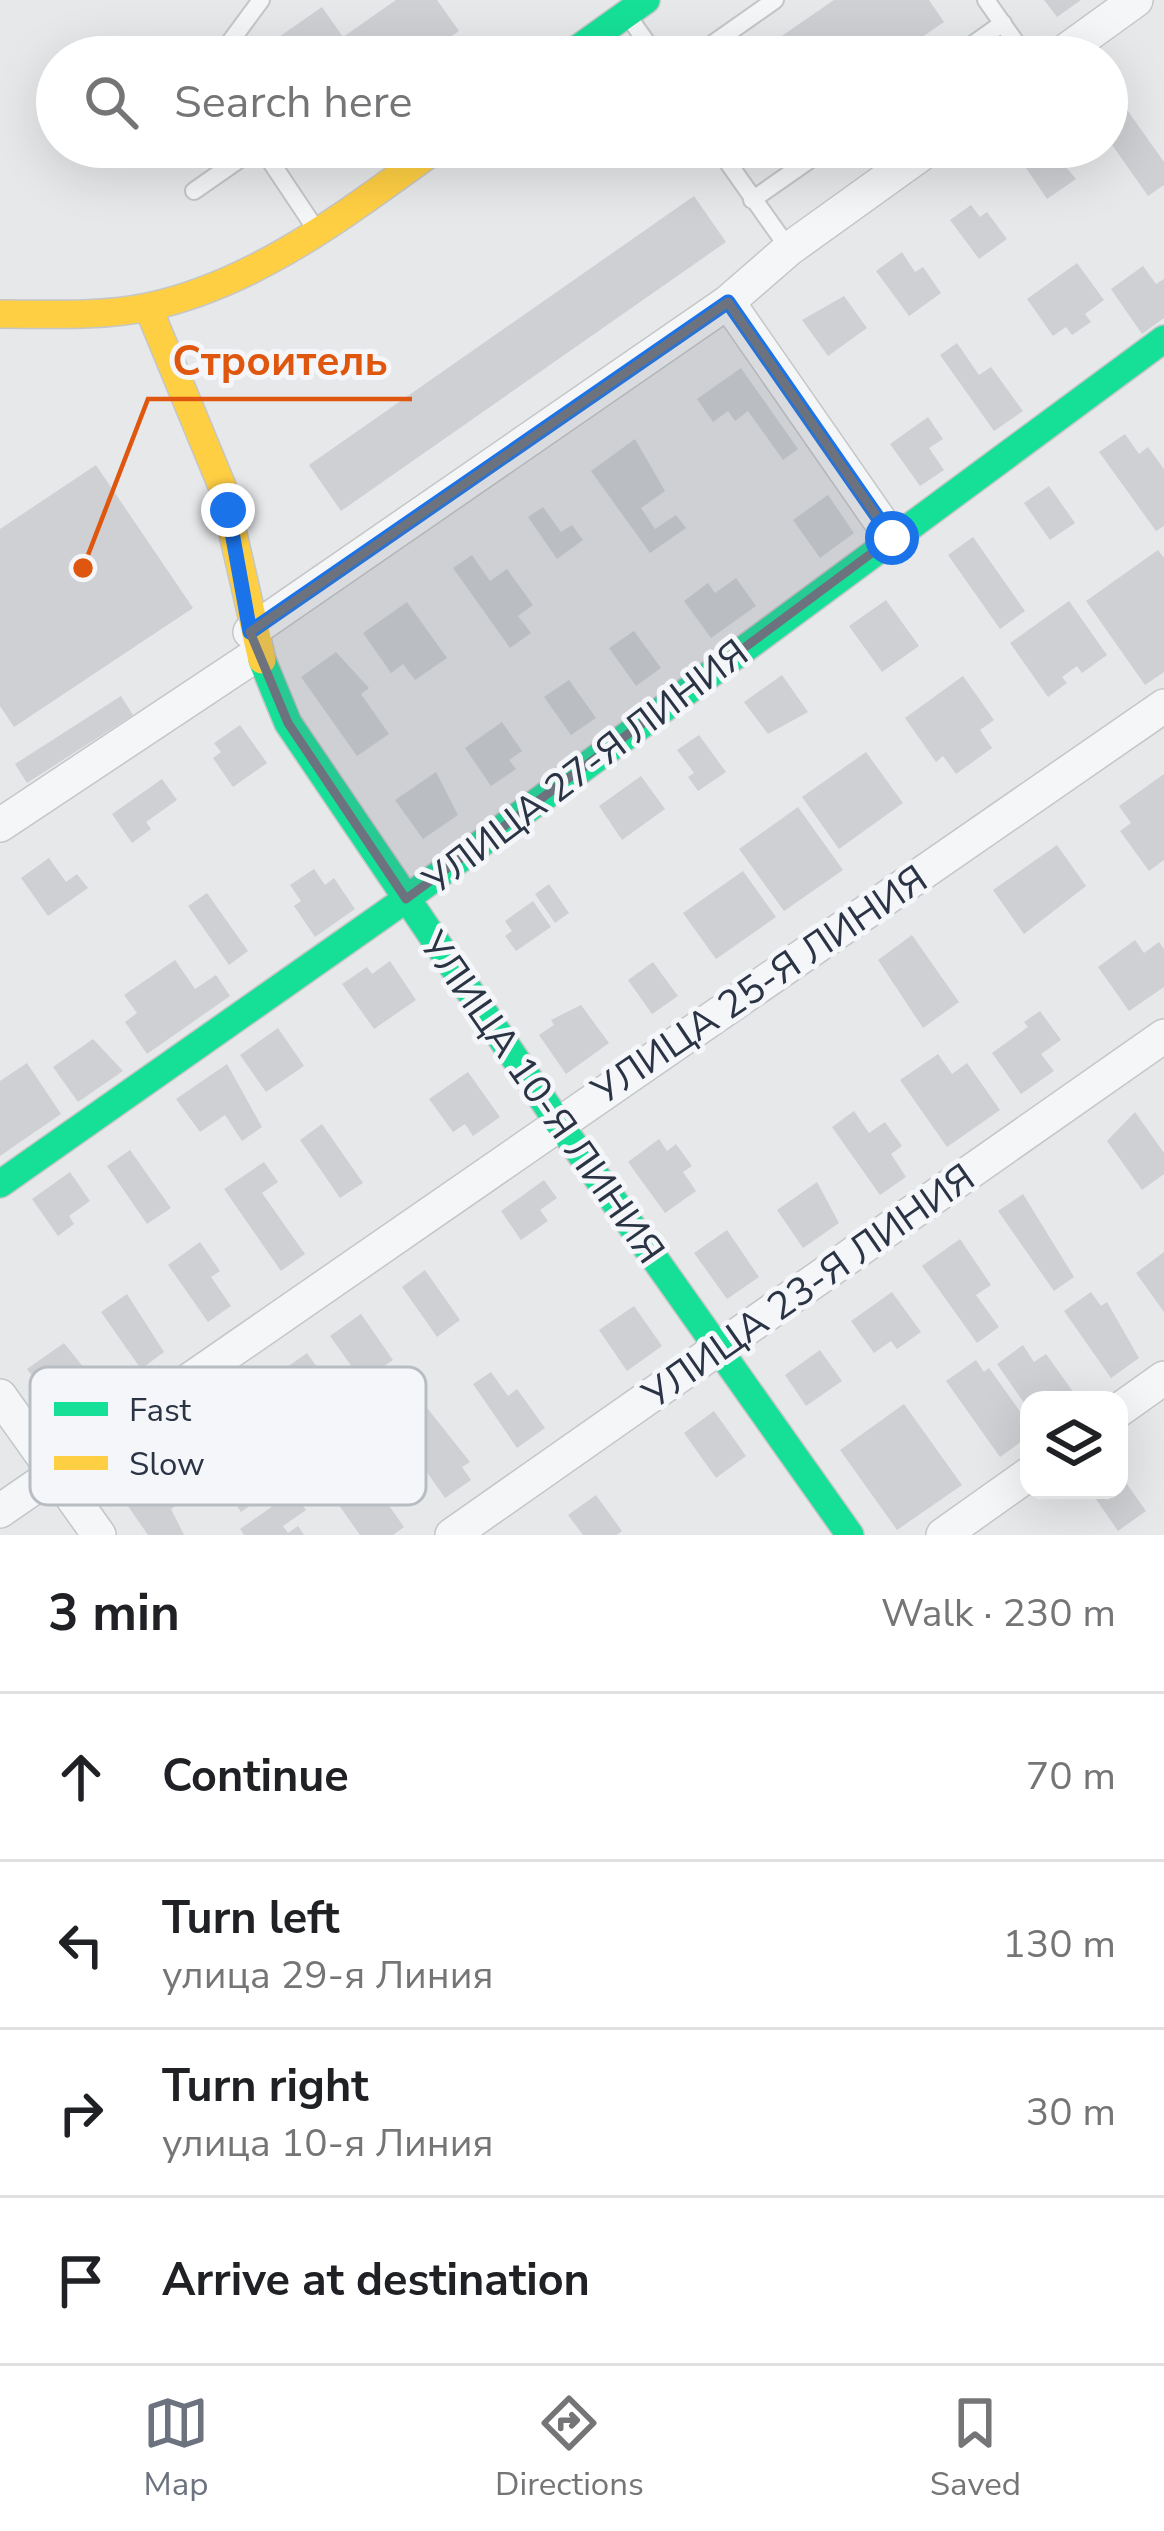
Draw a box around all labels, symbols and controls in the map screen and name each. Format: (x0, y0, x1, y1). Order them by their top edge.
search box (36, 36, 1128, 168)
icon: search (78, 69, 144, 135)
text: Search here (174, 72, 413, 133)
callout: Строитель (148, 321, 412, 399)
text: Строитель (172, 333, 388, 390)
route end (201, 483, 255, 537)
route start (865, 511, 919, 565)
street label: УЛИЦА 27-Я ЛИНИЯ (412, 627, 759, 908)
street label: УЛИЦА 25-Я ЛИНИЯ (581, 853, 938, 1118)
street label: УЛИЦА 10-Я ЛИНИЯ (406, 920, 676, 1274)
street label: УЛИЦА 23-Я ЛИНИЯ (631, 1152, 985, 1422)
legend (30, 1367, 426, 1505)
text: Fast (129, 1388, 192, 1433)
map controls (1020, 1391, 1128, 1499)
button: layers (1020, 1391, 1128, 1499)
text: Slow (129, 1442, 205, 1487)
text: 3 min (48, 1578, 180, 1648)
text: Walk · 230 m (881, 1587, 1116, 1640)
icon: ahead (48, 1744, 114, 1810)
text: Continue (162, 1746, 349, 1807)
text: 70 m (1026, 1750, 1116, 1803)
text: Turn left (162, 1888, 340, 1949)
icon: left (48, 1912, 114, 1978)
text: 130 m (1002, 1918, 1116, 1971)
text: улица 29-я Линия (162, 1949, 494, 2002)
text: Turn right (162, 2056, 369, 2117)
icon: right (48, 2080, 114, 2146)
text: 30 m (1026, 2086, 1116, 2139)
text: улица 10-я Линия (162, 2117, 494, 2170)
icon: arrive (48, 2248, 114, 2314)
text: Arrive at destination (162, 2250, 590, 2311)
tab: Map (143, 2390, 209, 2507)
tab: Directions (495, 2390, 644, 2507)
tab: Saved (930, 2390, 1021, 2507)

